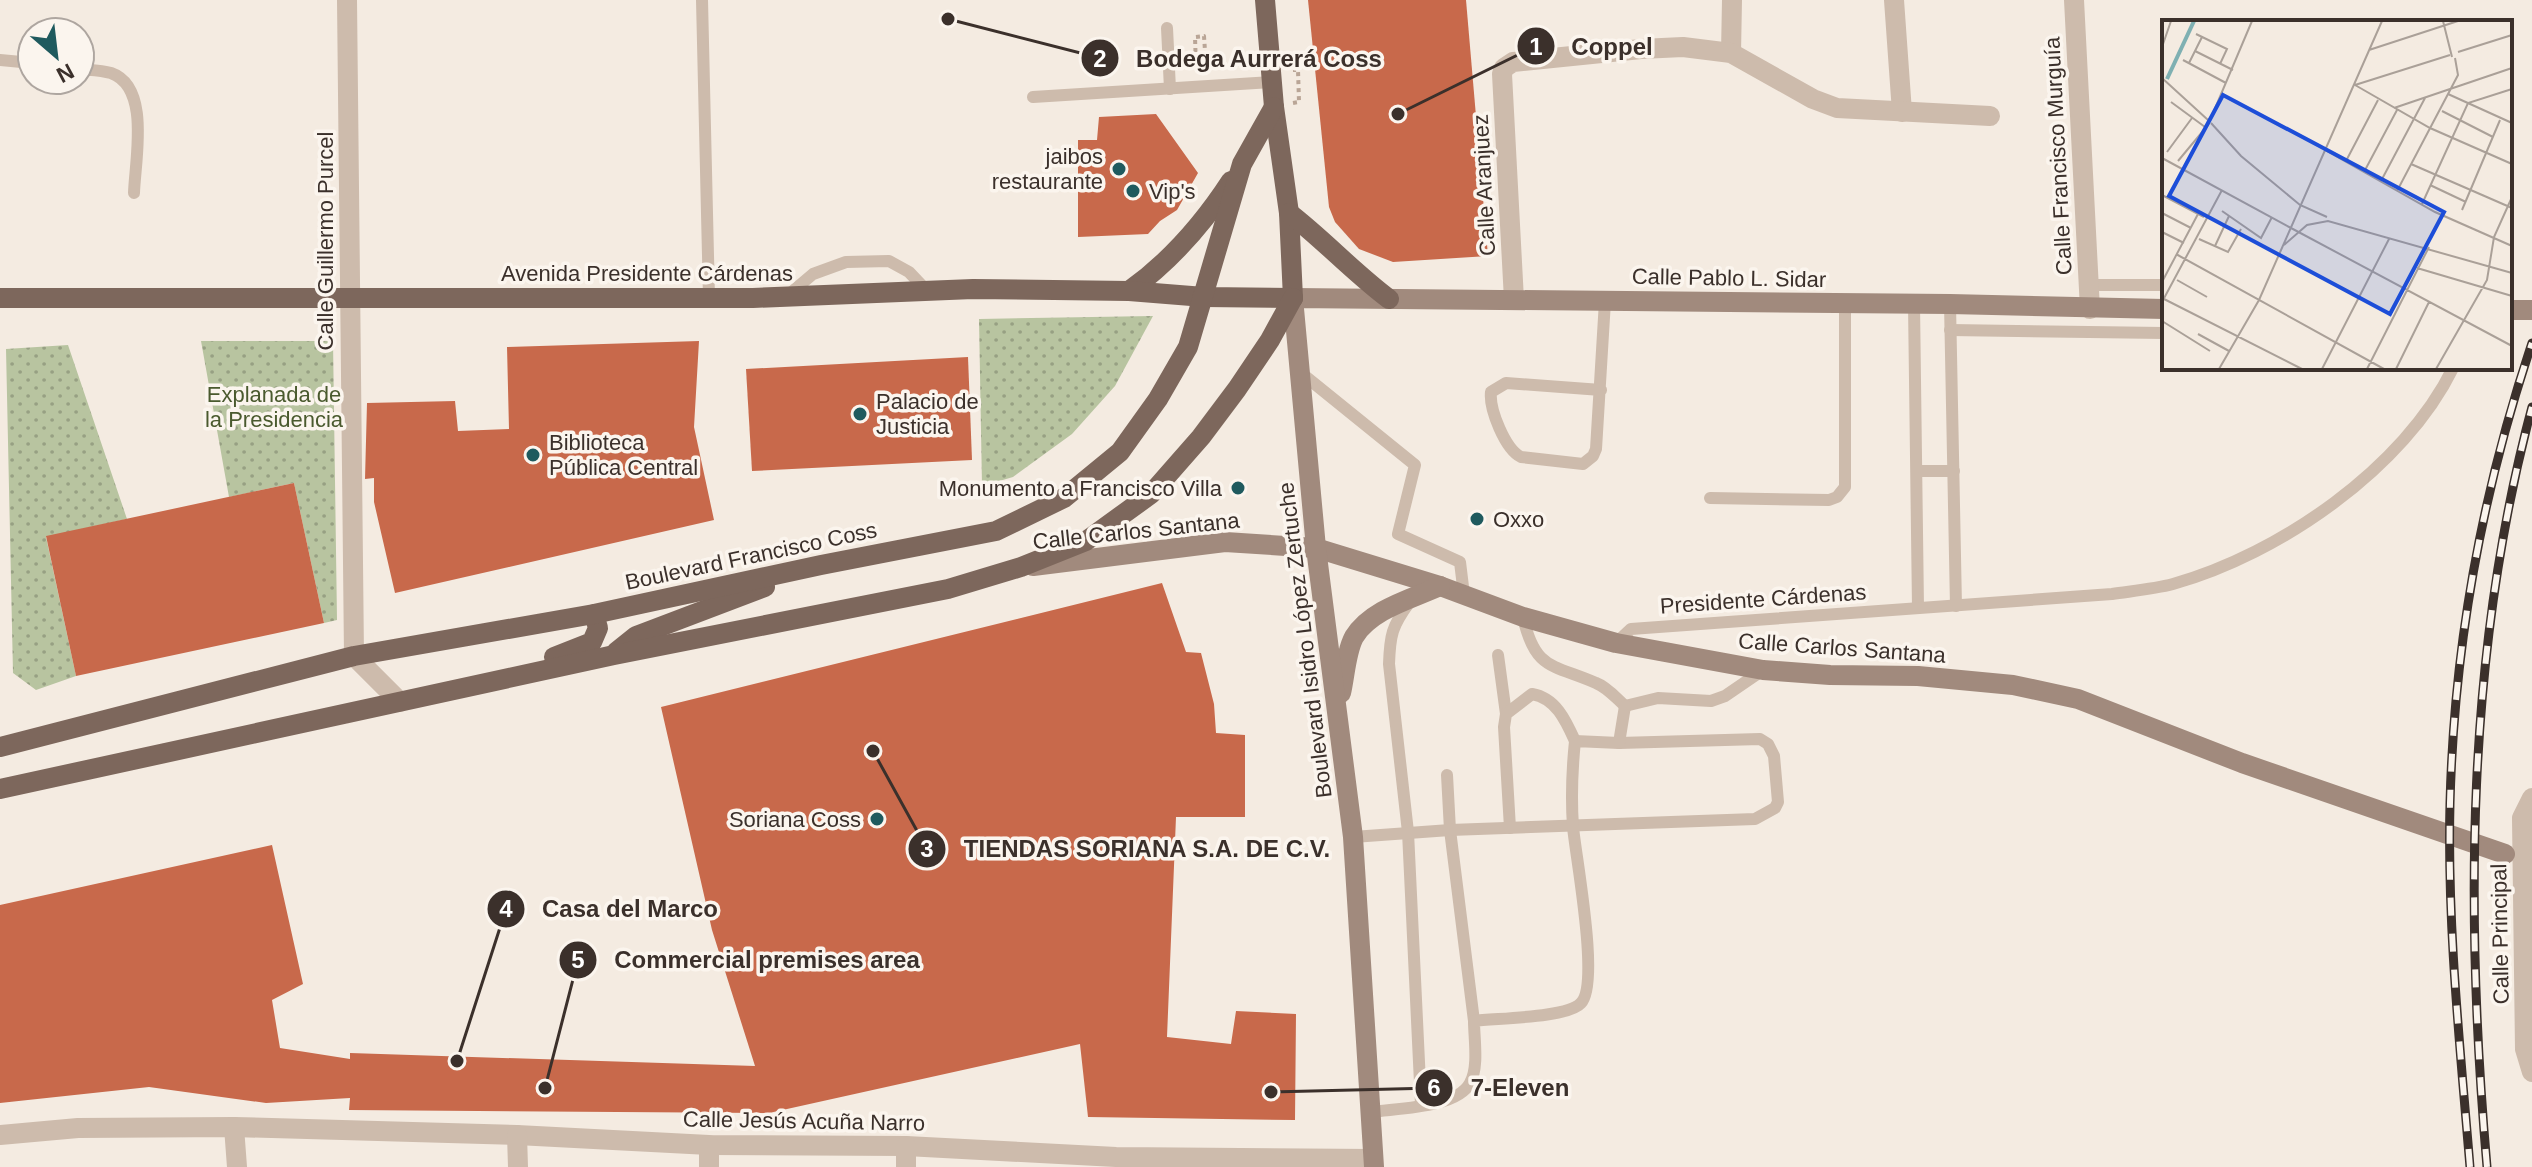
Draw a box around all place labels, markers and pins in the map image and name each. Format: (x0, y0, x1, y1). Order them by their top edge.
callout: Coppel (1516, 22, 1669, 70)
callout: Bodega Aurrerá Coss (1080, 34, 1398, 82)
place label: jaibos restaurante (992, 144, 1103, 194)
marker: jaibos restaurante (1110, 160, 1128, 178)
place label: Vip's (1149, 179, 1196, 204)
marker: Vip's (1124, 182, 1142, 200)
place label: Palacio de Justicia (876, 389, 979, 439)
marker: Palacio de Justicia (851, 405, 869, 423)
place label: Biblioteca Pública Central (549, 430, 698, 480)
marker: Biblioteca Pública Central (524, 446, 542, 464)
place label: Monumento a Francisco Villa (939, 476, 1223, 501)
marker: Monumento a Francisco Villa (1229, 479, 1247, 497)
place label: Oxxo (1493, 507, 1544, 532)
marker: Oxxo (1468, 510, 1486, 528)
place label: Soriana Coss (729, 807, 861, 832)
marker: Soriana Coss (868, 810, 886, 828)
callout: TIENDAS SORIANA S.A. DE C.V. (907, 825, 1346, 873)
callout: Casa del Marco (486, 885, 734, 933)
callout: Commercial premises area (558, 936, 936, 984)
callout: 7-Eleven (1414, 1064, 1585, 1112)

